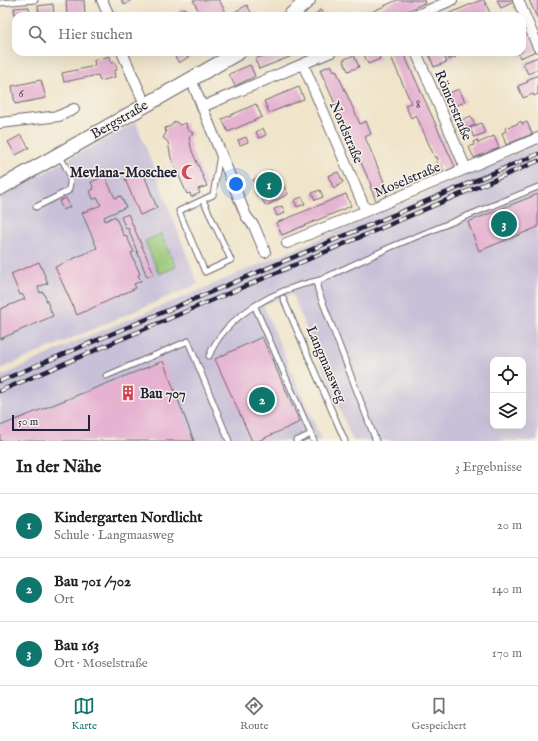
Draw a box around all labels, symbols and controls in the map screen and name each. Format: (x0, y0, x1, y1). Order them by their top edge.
search box (12, 12, 526, 56)
icon: search (26, 23, 48, 45)
text: Hier suchen (58, 25, 133, 44)
street label: Römerstraße (430, 67, 476, 144)
house number: 6 (18, 86, 24, 101)
street label: Bergstraße (88, 96, 152, 143)
house number: 8 (416, 97, 421, 112)
street label: Nordstraße (325, 98, 368, 167)
street label: Moselstraße (372, 158, 444, 202)
mosque icon: Mevlana-Moschee (180, 163, 198, 181)
place label: Mevlana-Moschee (70, 164, 178, 182)
pin: 1 (256, 170, 282, 200)
your location (226, 174, 246, 194)
pin: 3 (491, 209, 517, 239)
street label: Langmaasweg (302, 323, 351, 406)
map controls (490, 357, 526, 429)
button: locate (490, 357, 526, 393)
building icon: Bau 707 (119, 384, 137, 402)
place label: Bau 707 (140, 385, 186, 403)
pin: 2 (249, 385, 275, 415)
button: layers (490, 393, 526, 429)
scale bar (12, 413, 90, 432)
text: 50 m (18, 415, 38, 429)
text: In der Nähe (16, 457, 101, 478)
text: 3 Ergebnisse (455, 459, 522, 476)
text: Kindergarten Nordlicht (54, 508, 202, 527)
text: 1 (27, 517, 31, 534)
text: 20 m (497, 517, 522, 534)
text: Schule · Langmaasweg (54, 527, 174, 544)
text: Bau 701 /702 (54, 572, 131, 591)
text: 2 (26, 581, 32, 598)
text: 140 m (492, 581, 522, 598)
text: Ort (54, 591, 74, 608)
text: Bau 163 (54, 636, 99, 655)
text: 3 (27, 645, 31, 662)
text: 170 m (492, 645, 522, 662)
text: Ort · Moselstraße (54, 655, 148, 672)
tab: Karte (71, 695, 97, 733)
tab: Route (240, 695, 269, 733)
tab: Gespeichert (412, 695, 467, 733)

